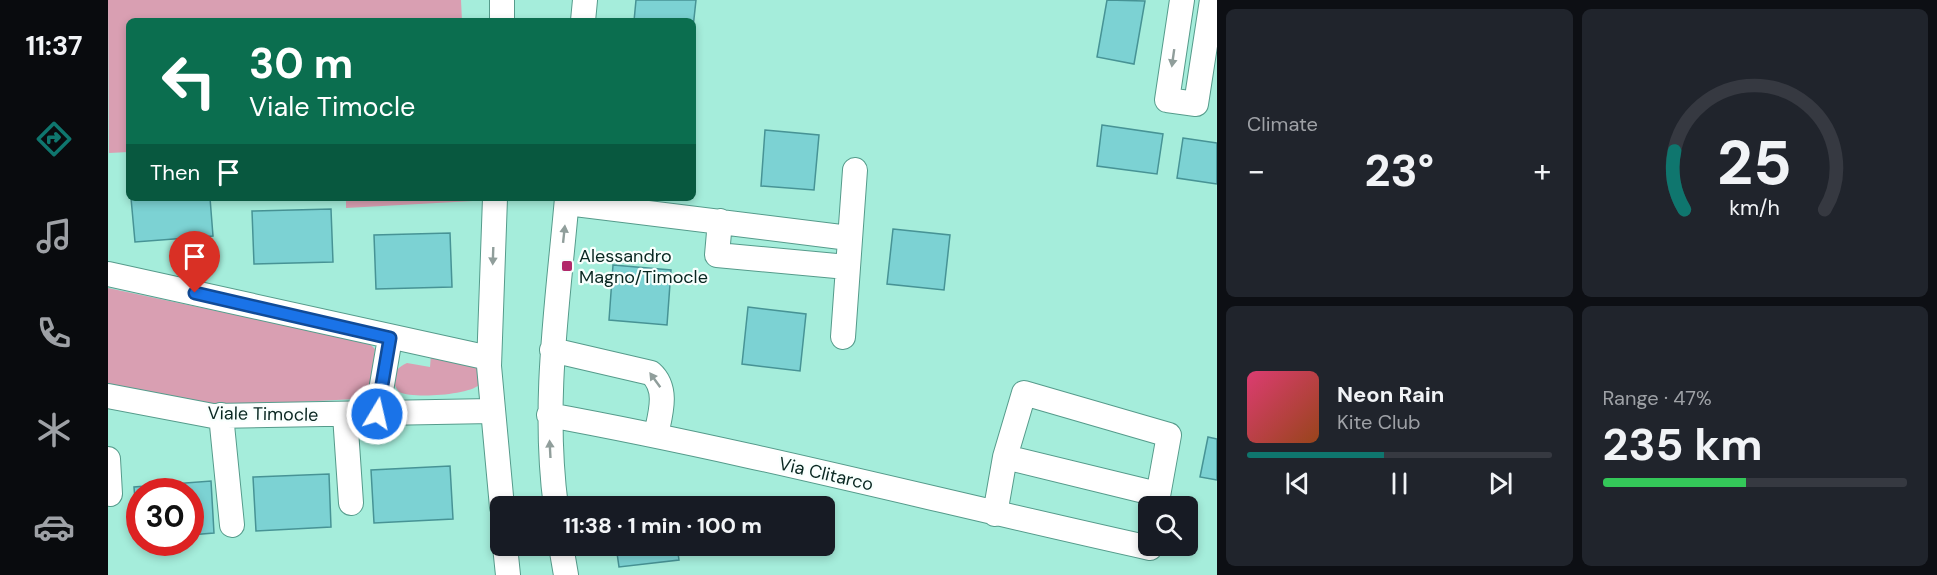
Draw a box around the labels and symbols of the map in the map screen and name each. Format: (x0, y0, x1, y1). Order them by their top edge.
one-way arrow (1169, 49, 1178, 68)
one-way arrow (559, 224, 569, 243)
pin (169, 231, 220, 293)
place label: Alessandro Magno/Timocle (579, 244, 708, 289)
one-way arrow (488, 247, 498, 266)
marker: Alessandro Magno/Timocle (560, 259, 574, 273)
one-way arrow (649, 372, 661, 388)
position arrow (345, 382, 409, 446)
street label: Viale Timocle (207, 401, 319, 427)
one-way arrow (545, 439, 555, 458)
street label: Via Clitarco (776, 451, 876, 497)
speed limit sign: 30 (126, 478, 204, 556)

